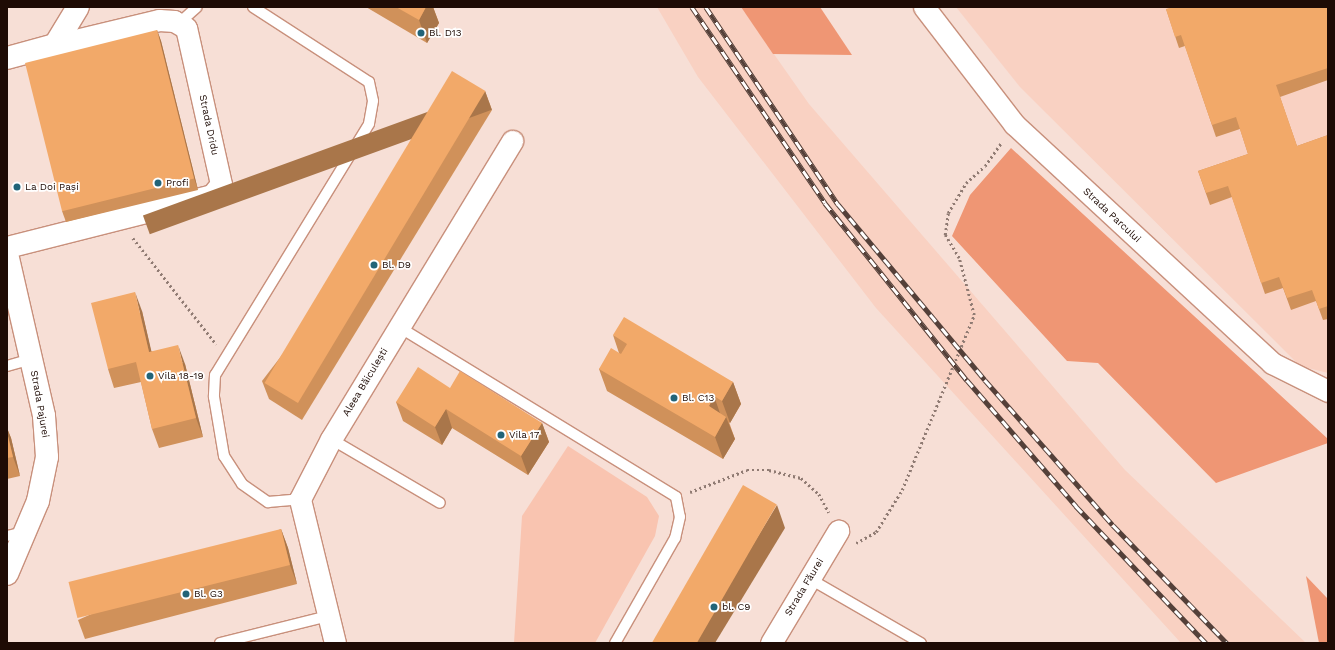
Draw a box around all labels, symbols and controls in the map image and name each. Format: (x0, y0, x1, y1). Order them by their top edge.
place label: Bl. D13 (429, 27, 462, 39)
marker: Bl. D13 (416, 28, 426, 38)
street label: Strada Dridu (197, 93, 221, 157)
place label: Profi (166, 177, 189, 189)
marker: Profi (153, 178, 163, 188)
place label: La Doi Pași (25, 181, 79, 193)
marker: La Doi Pași (12, 182, 22, 192)
street label: Strada Parcului (1081, 185, 1143, 245)
place label: Bl. D9 (382, 259, 411, 271)
marker: Bl. D9 (369, 260, 379, 270)
street label: Aleea Băiculești (340, 346, 390, 418)
street label: Strada Pajurei (28, 369, 52, 439)
place label: Vila 18-19 (158, 370, 204, 382)
marker: Vila 18-19 (145, 371, 155, 381)
place label: Bl. C13 (682, 392, 714, 404)
marker: Bl. C13 (669, 393, 679, 403)
place label: Vila 17 (509, 429, 540, 441)
marker: Vila 17 (496, 430, 506, 440)
street label: Strada Făurei (782, 556, 826, 618)
place label: Bl. G3 (194, 588, 223, 600)
marker: Bl. G3 (181, 589, 191, 599)
place label: bl. C9 (722, 601, 750, 613)
marker: bl. C9 (709, 602, 719, 612)

